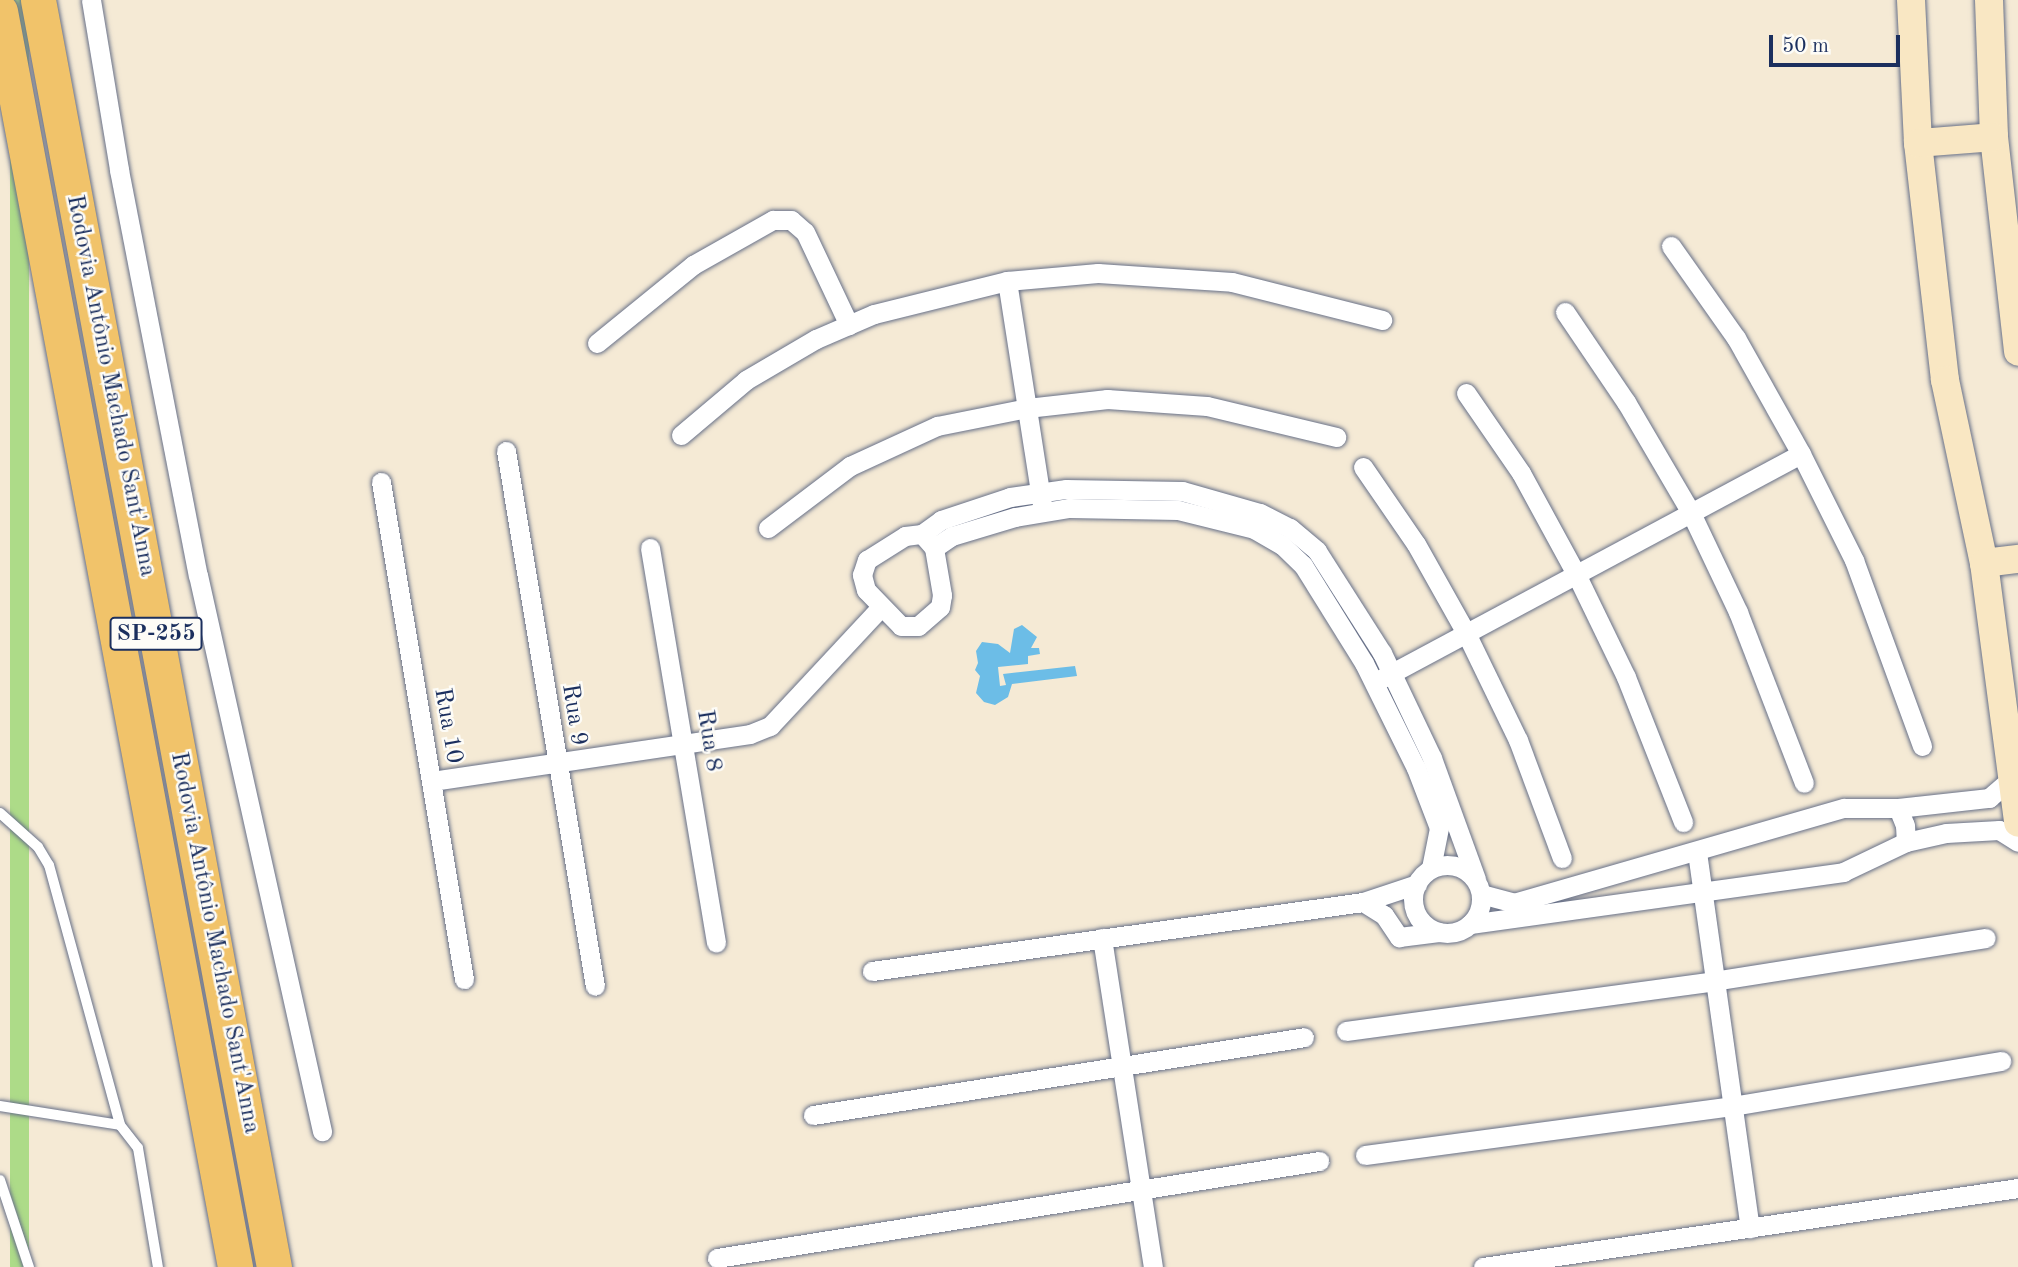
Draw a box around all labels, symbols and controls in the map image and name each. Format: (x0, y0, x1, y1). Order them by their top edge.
scale bar (1773, 21, 1904, 65)
text: 50 m (1782, 36, 1829, 57)
street label: Rodovia Antônio Machado Sant'Anna (59, 193, 161, 579)
road number: SP-255 (109, 614, 203, 654)
street label: Rua 9 (554, 682, 592, 748)
street label: Rua 10 (426, 686, 468, 766)
street label: Rua 8 (689, 708, 727, 774)
street label: Rodovia Antônio Machado Sant'Anna (163, 750, 265, 1136)

